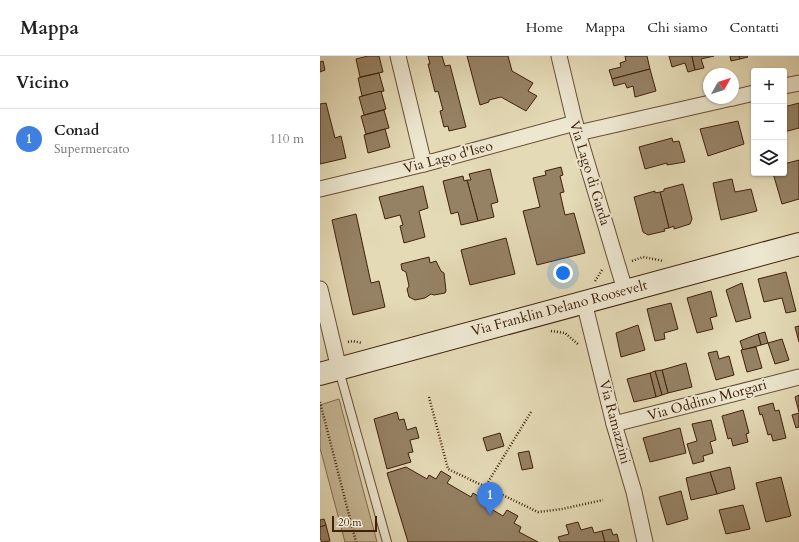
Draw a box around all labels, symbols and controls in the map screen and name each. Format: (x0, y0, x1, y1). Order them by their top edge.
text: Mappa (20, 15, 79, 41)
text: Home (526, 18, 563, 37)
text: Mappa (585, 18, 625, 37)
text: Chi siamo (647, 18, 708, 37)
text: Contatti (730, 18, 779, 37)
north arrow (703, 68, 739, 104)
map controls (751, 68, 787, 176)
button: + (751, 68, 787, 104)
text: Vicino (16, 71, 69, 94)
button: − (751, 104, 787, 140)
street label: Via Lago di Garda (565, 118, 615, 228)
text: Conad (54, 120, 99, 140)
text: 1 (26, 130, 32, 148)
text: 110 m (270, 130, 304, 148)
street label: Via Lago d'Iseo (401, 136, 495, 178)
text: Supermercato (54, 140, 130, 158)
button: layers (751, 140, 787, 176)
your location (553, 263, 573, 283)
street label: Via Franklin Delano Roosevelt (469, 275, 650, 341)
street label: Via Oddino Morgari (645, 375, 769, 425)
street label: Via Ramazzini (595, 378, 635, 466)
pin: 1 (477, 482, 503, 515)
scale bar (332, 514, 377, 533)
text: 20 m (338, 515, 362, 530)

